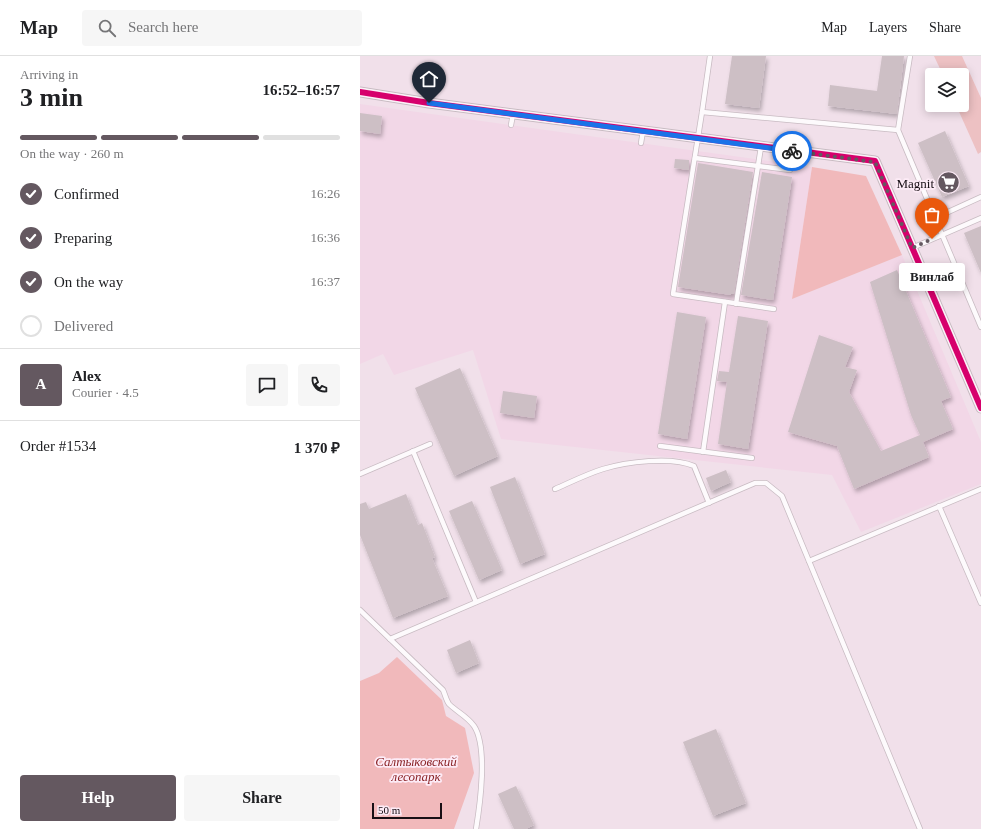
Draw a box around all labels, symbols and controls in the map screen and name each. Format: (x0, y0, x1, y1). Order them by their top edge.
search box (82, 10, 362, 46)
text: Map (20, 17, 58, 38)
icon: search (96, 17, 118, 39)
text: Search here (128, 19, 198, 35)
text: Map (821, 20, 847, 35)
text: Layers (869, 20, 907, 35)
text: Share (929, 20, 961, 35)
pin (412, 62, 446, 103)
text: Arriving in (20, 67, 78, 82)
icon: home (418, 68, 440, 90)
map controls (925, 68, 969, 112)
button: layers (925, 68, 969, 112)
text: 16:52–16:57 (263, 82, 340, 98)
text: 3 min (20, 83, 83, 112)
courier (772, 131, 812, 171)
icon: bike (781, 140, 803, 162)
text: On the way · 260 m (20, 146, 124, 161)
supermarket icon: Magnit (936, 170, 962, 196)
place label: Magnit (896, 176, 934, 191)
icon: check (20, 183, 42, 205)
text: Confirmed (54, 186, 119, 202)
text: 16:26 (310, 186, 340, 201)
pin (915, 198, 949, 239)
icon: bag (921, 204, 943, 226)
icon: check (20, 227, 42, 249)
text: Preparing (54, 230, 112, 246)
text: 16:36 (310, 230, 340, 245)
callout: Винлаб (899, 263, 965, 291)
text: Винлаб (910, 269, 954, 284)
icon: check (20, 271, 42, 293)
text: On the way (54, 274, 123, 290)
text: 16:37 (310, 274, 340, 289)
text: Delivered (54, 318, 113, 334)
button: chat (246, 364, 288, 406)
button: phone (298, 364, 340, 406)
text: Alex (72, 368, 101, 384)
text: A (36, 376, 46, 392)
text: Courier · 4.5 (72, 385, 139, 400)
text: Order #1534 (20, 438, 96, 454)
text: 1 370 ₽ (294, 440, 340, 456)
park label: Салтыковский лесопарк (375, 754, 457, 784)
button: Help (20, 775, 176, 821)
button: Share (184, 775, 340, 821)
scale bar (372, 801, 442, 820)
text: 50 m (378, 804, 400, 816)

